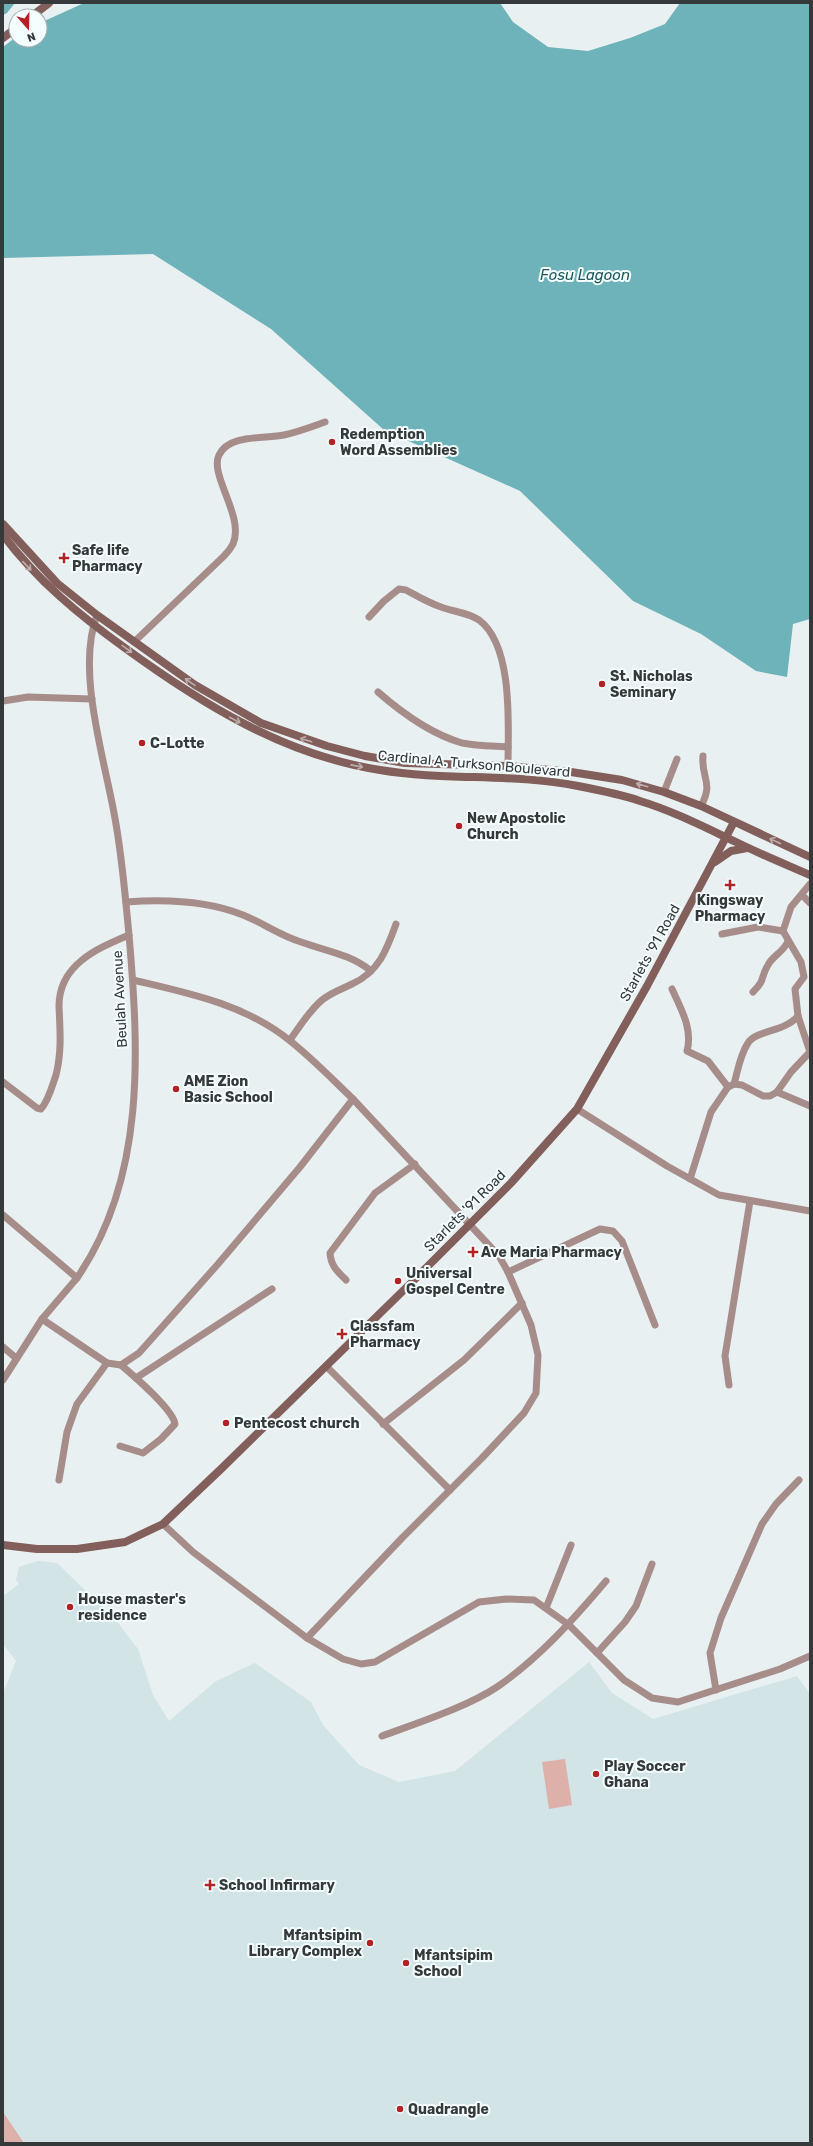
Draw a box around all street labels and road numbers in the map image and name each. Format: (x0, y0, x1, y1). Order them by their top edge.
street label: Cardinal A. Turkson Boulevard (377, 747, 571, 781)
street label: Starlets '91 Road (616, 901, 684, 1005)
street label: Beulah Avenue (109, 950, 131, 1048)
street label: Starlets '91 Road (421, 1167, 509, 1255)

